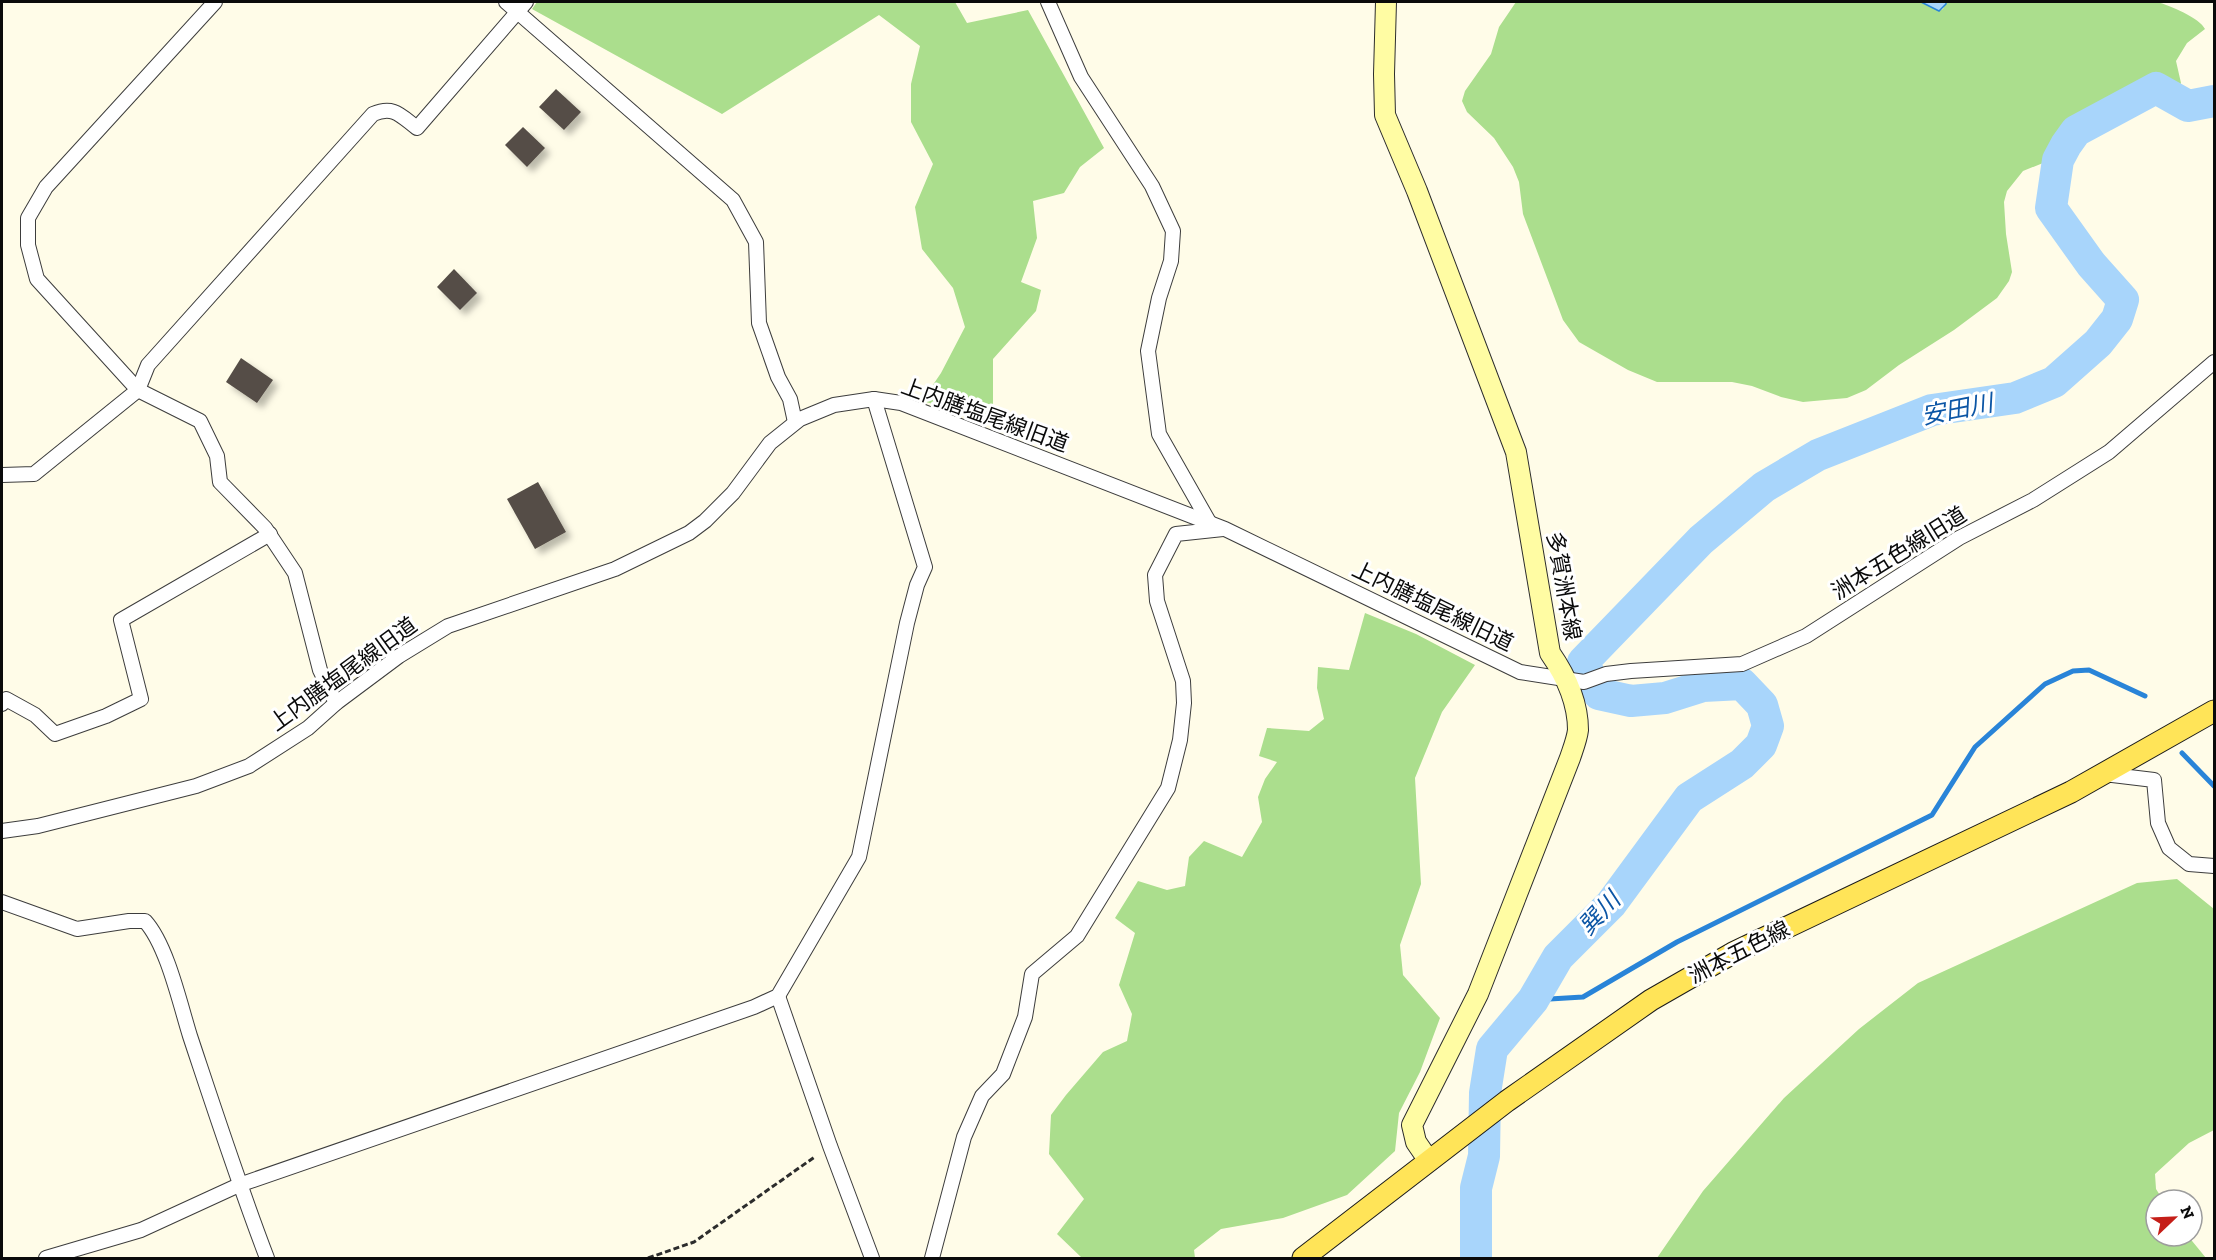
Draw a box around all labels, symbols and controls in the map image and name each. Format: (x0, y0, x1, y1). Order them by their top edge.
street label: 上内膳塩尾線旧道 (898, 372, 1072, 458)
water label: 安田川 (1919, 387, 1998, 430)
street label: 洲本五色線旧道 (1827, 501, 1971, 605)
street label: 多賀洲本線 (1541, 529, 1587, 643)
street label: 上内膳塩尾線旧道 (1348, 555, 1518, 657)
street label: 上内膳塩尾線旧道 (264, 611, 422, 737)
water label: 巽川 (1572, 883, 1628, 940)
street label: 洲本五色線 (1684, 915, 1794, 989)
north arrow (2144, 1188, 2204, 1248)
text: N (2176, 1203, 2198, 1222)

